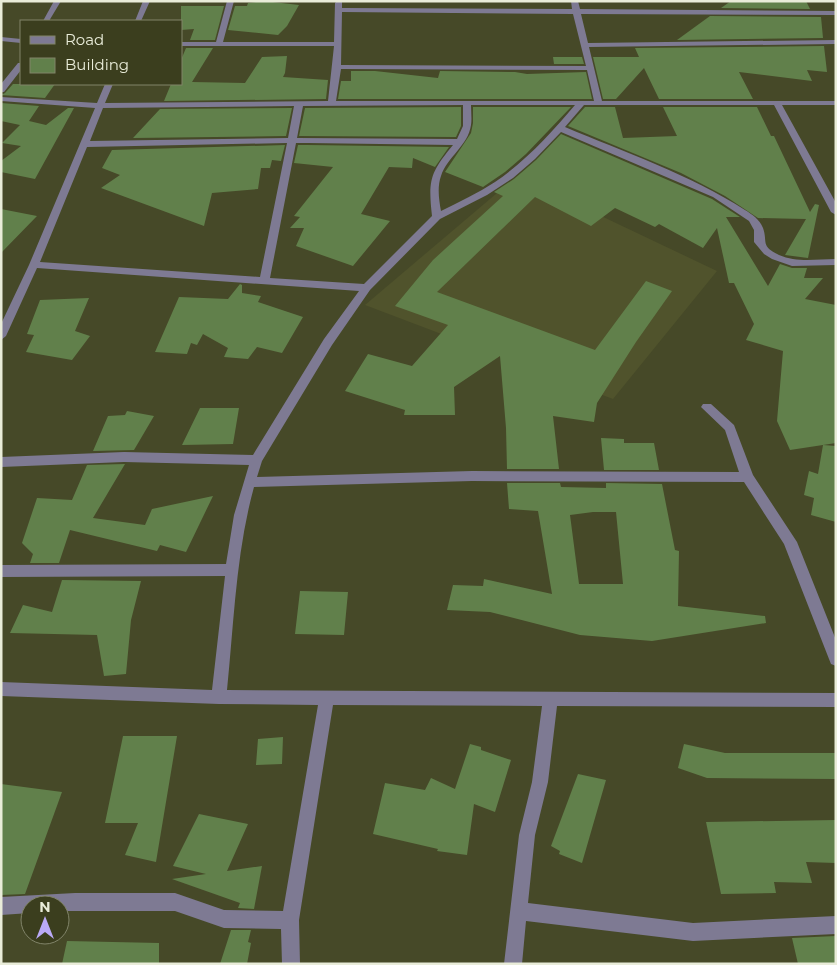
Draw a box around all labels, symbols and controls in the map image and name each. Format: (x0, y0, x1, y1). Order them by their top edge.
legend (20, 20, 182, 85)
text: Road (65, 30, 104, 49)
text: Building (65, 55, 129, 74)
north arrow (20, 895, 70, 945)
text: N (39, 898, 51, 916)

